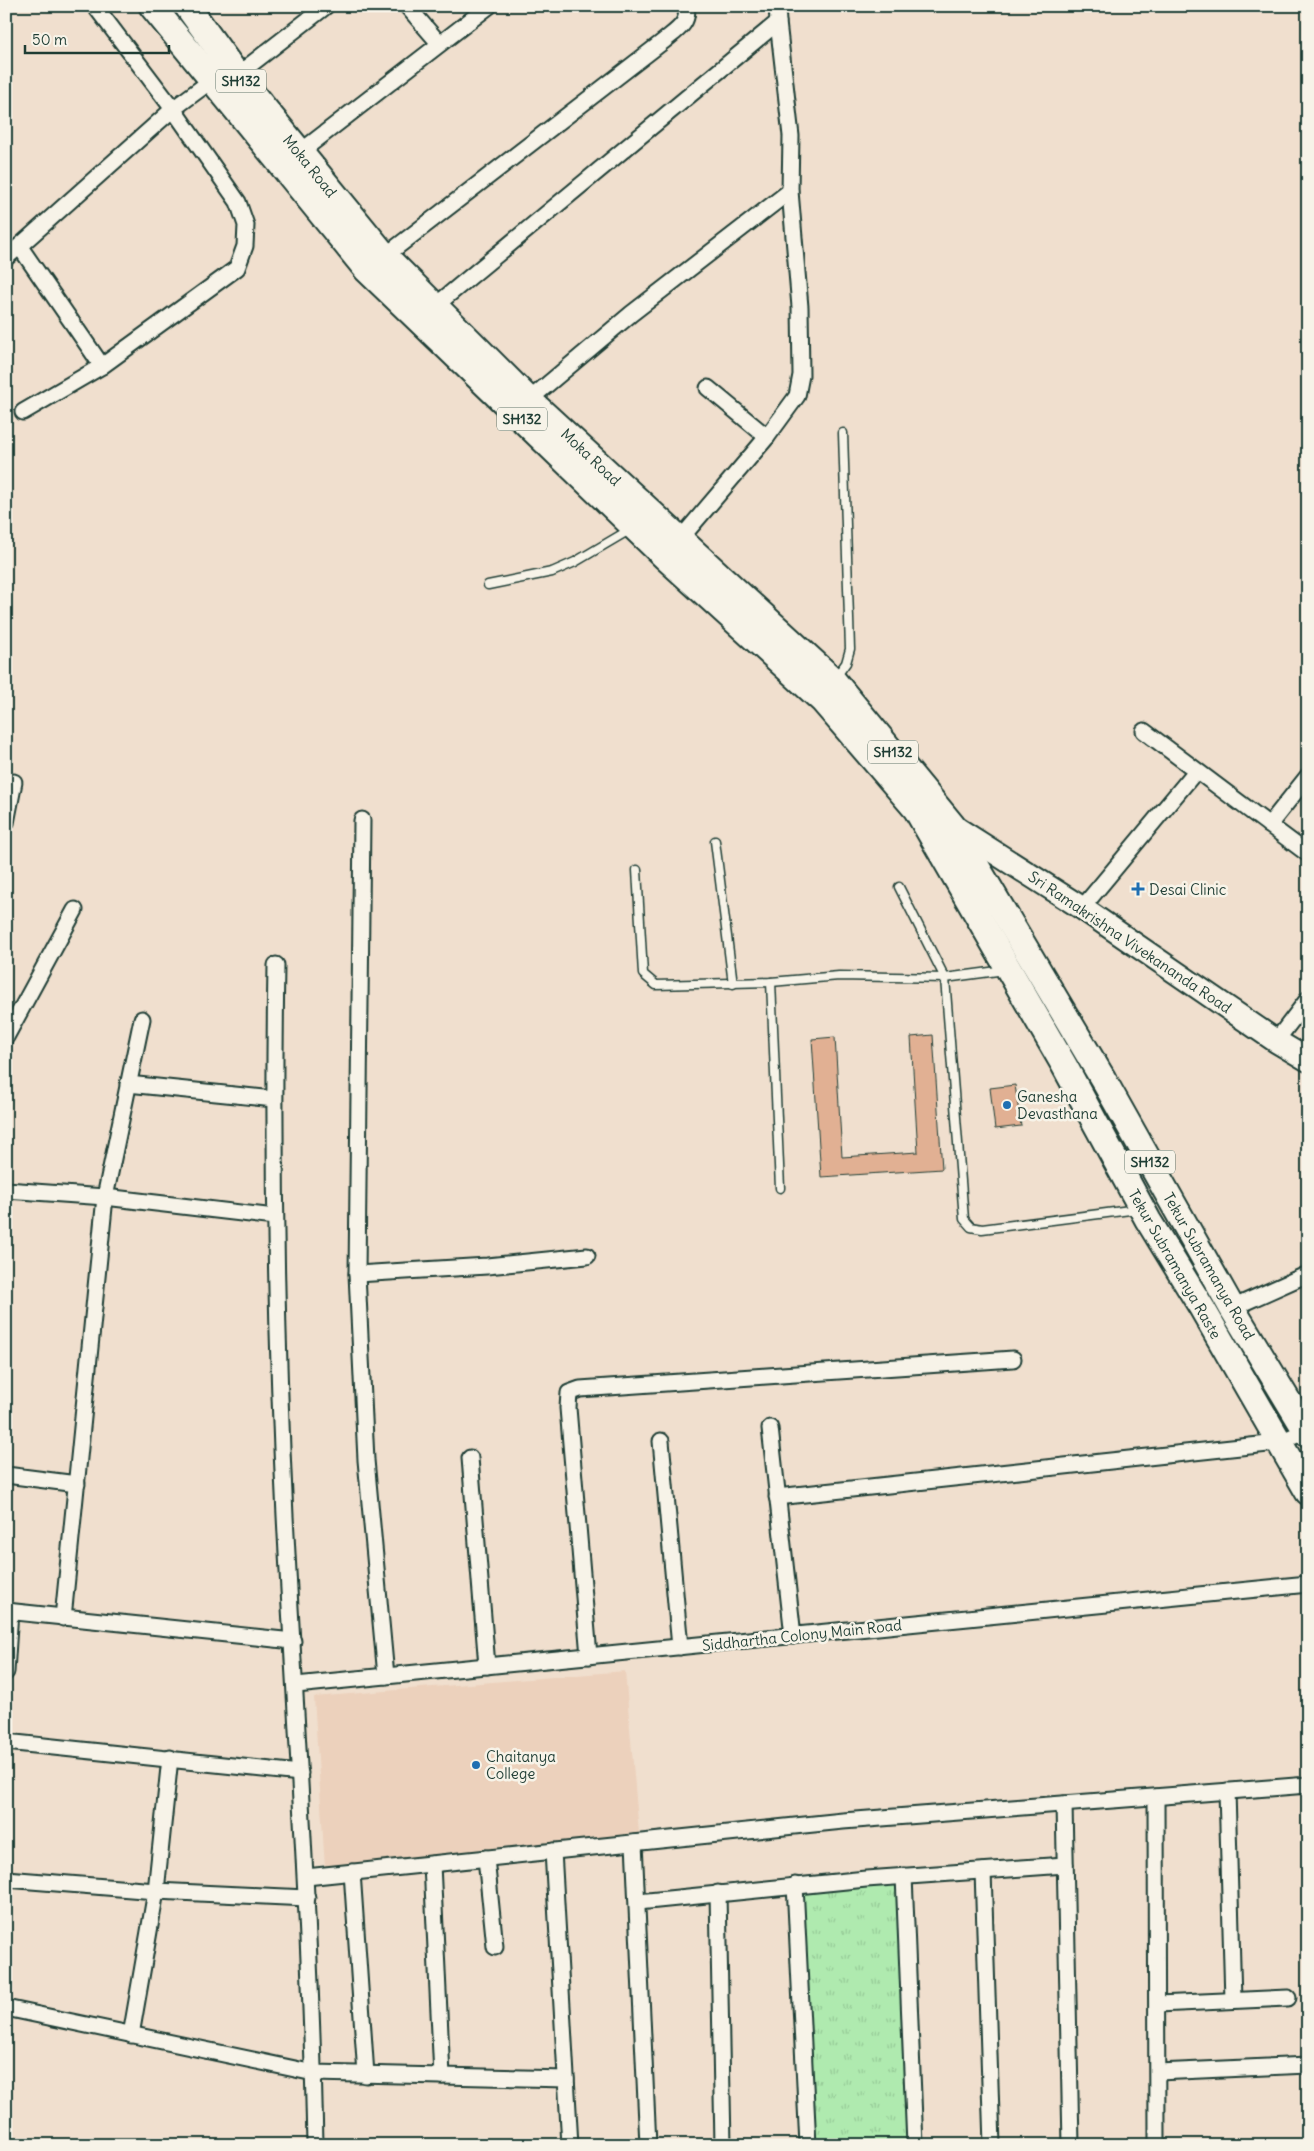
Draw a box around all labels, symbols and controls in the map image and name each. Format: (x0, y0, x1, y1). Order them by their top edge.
scale bar (25, 22, 169, 54)
text: 50 m (32, 30, 67, 49)
road number: SH132 (216, 70, 266, 92)
street label: Moka Road (279, 131, 341, 201)
road number: SH132 (497, 408, 547, 430)
street label: Moka Road (557, 424, 625, 490)
road number: SH132 (868, 740, 918, 764)
street label: Sri Ramakrishna Vivekananda Road (1025, 867, 1235, 1017)
place label: Desai Clinic (1149, 880, 1227, 899)
marker: Desai Clinic (1131, 882, 1145, 896)
place label: Ganesha Devasthana (1017, 1087, 1098, 1123)
marker: Ganesha Devasthana (1001, 1099, 1013, 1111)
road number: SH132 (1125, 1150, 1175, 1174)
street label: Tekur Subramanya Raste (1124, 1186, 1226, 1342)
street label: Tekur Subramanya Road (1159, 1189, 1259, 1343)
street label: Siddhartha Colony Main Road (701, 1615, 903, 1655)
place label: Chaitanya College (486, 1747, 556, 1783)
marker: Chaitanya College (470, 1759, 482, 1771)

